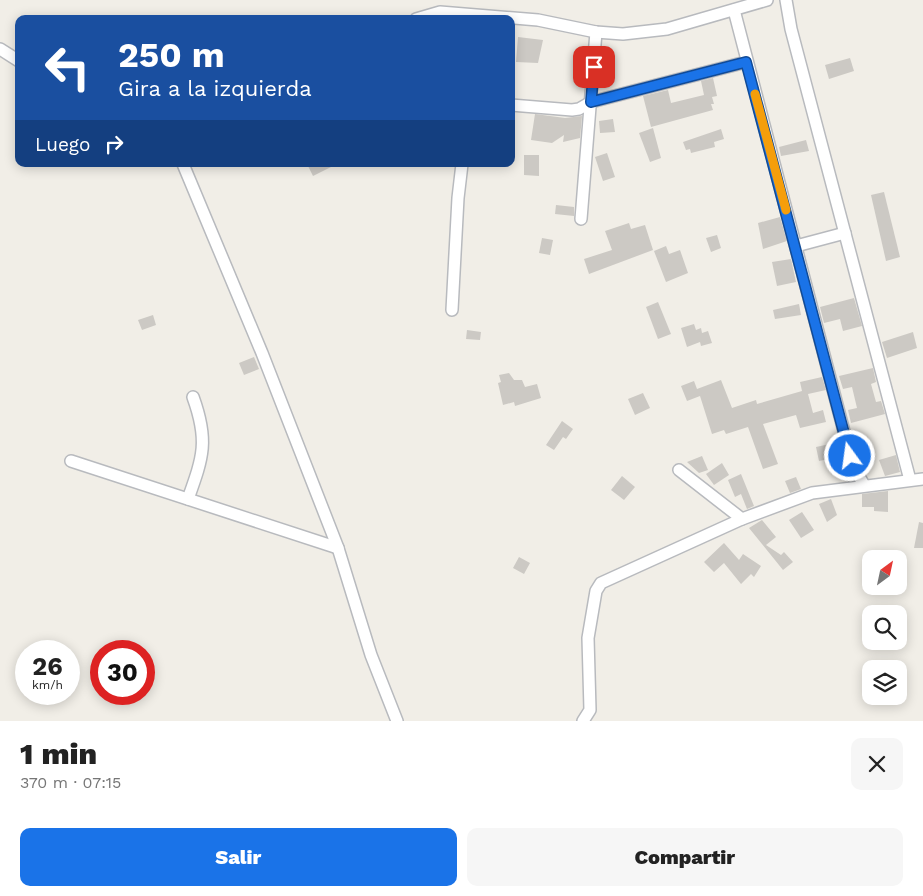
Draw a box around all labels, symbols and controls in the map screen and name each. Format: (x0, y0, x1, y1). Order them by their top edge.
text: 250 m (118, 34, 225, 76)
icon: left (35, 35, 100, 100)
pin (573, 46, 615, 88)
icon: arrive (580, 53, 608, 81)
text: Gira a la izquierda (118, 76, 312, 101)
icon: right (100, 130, 128, 158)
text: Luego (35, 133, 90, 156)
position arrow (823, 429, 875, 481)
north arrow (862, 550, 908, 595)
map controls (862, 550, 907, 705)
button: search (862, 605, 907, 650)
speed limit sign: 30 (90, 640, 155, 705)
text: 26 (32, 652, 63, 681)
button: layers (862, 660, 907, 705)
text: km/h (32, 678, 63, 692)
text: 1 min (20, 736, 97, 771)
button: close (851, 738, 903, 790)
text: 370 m · 07:15 (20, 773, 121, 792)
button: Salir (20, 828, 457, 886)
button: Compartir (467, 828, 903, 886)

